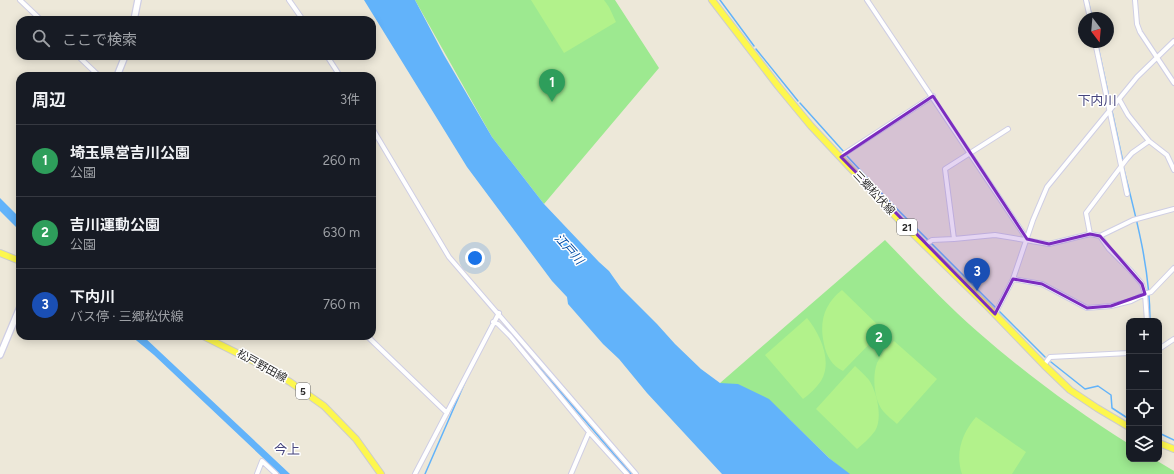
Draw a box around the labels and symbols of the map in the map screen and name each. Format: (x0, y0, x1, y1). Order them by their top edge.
north arrow (1078, 12, 1114, 48)
pin: 1 (539, 69, 565, 102)
district label: 下内川 (1077, 93, 1117, 108)
street label: 三郷松伏線 (850, 168, 898, 218)
road number: 21 (897, 219, 917, 235)
water label: 江戸川 (552, 231, 588, 269)
your location (465, 248, 485, 268)
pin: 3 (964, 258, 990, 291)
pin: 2 (866, 324, 892, 357)
street label: 松戸野田線 (235, 347, 289, 385)
road number: 5 (296, 383, 310, 399)
district label: 今上 (274, 442, 300, 457)

